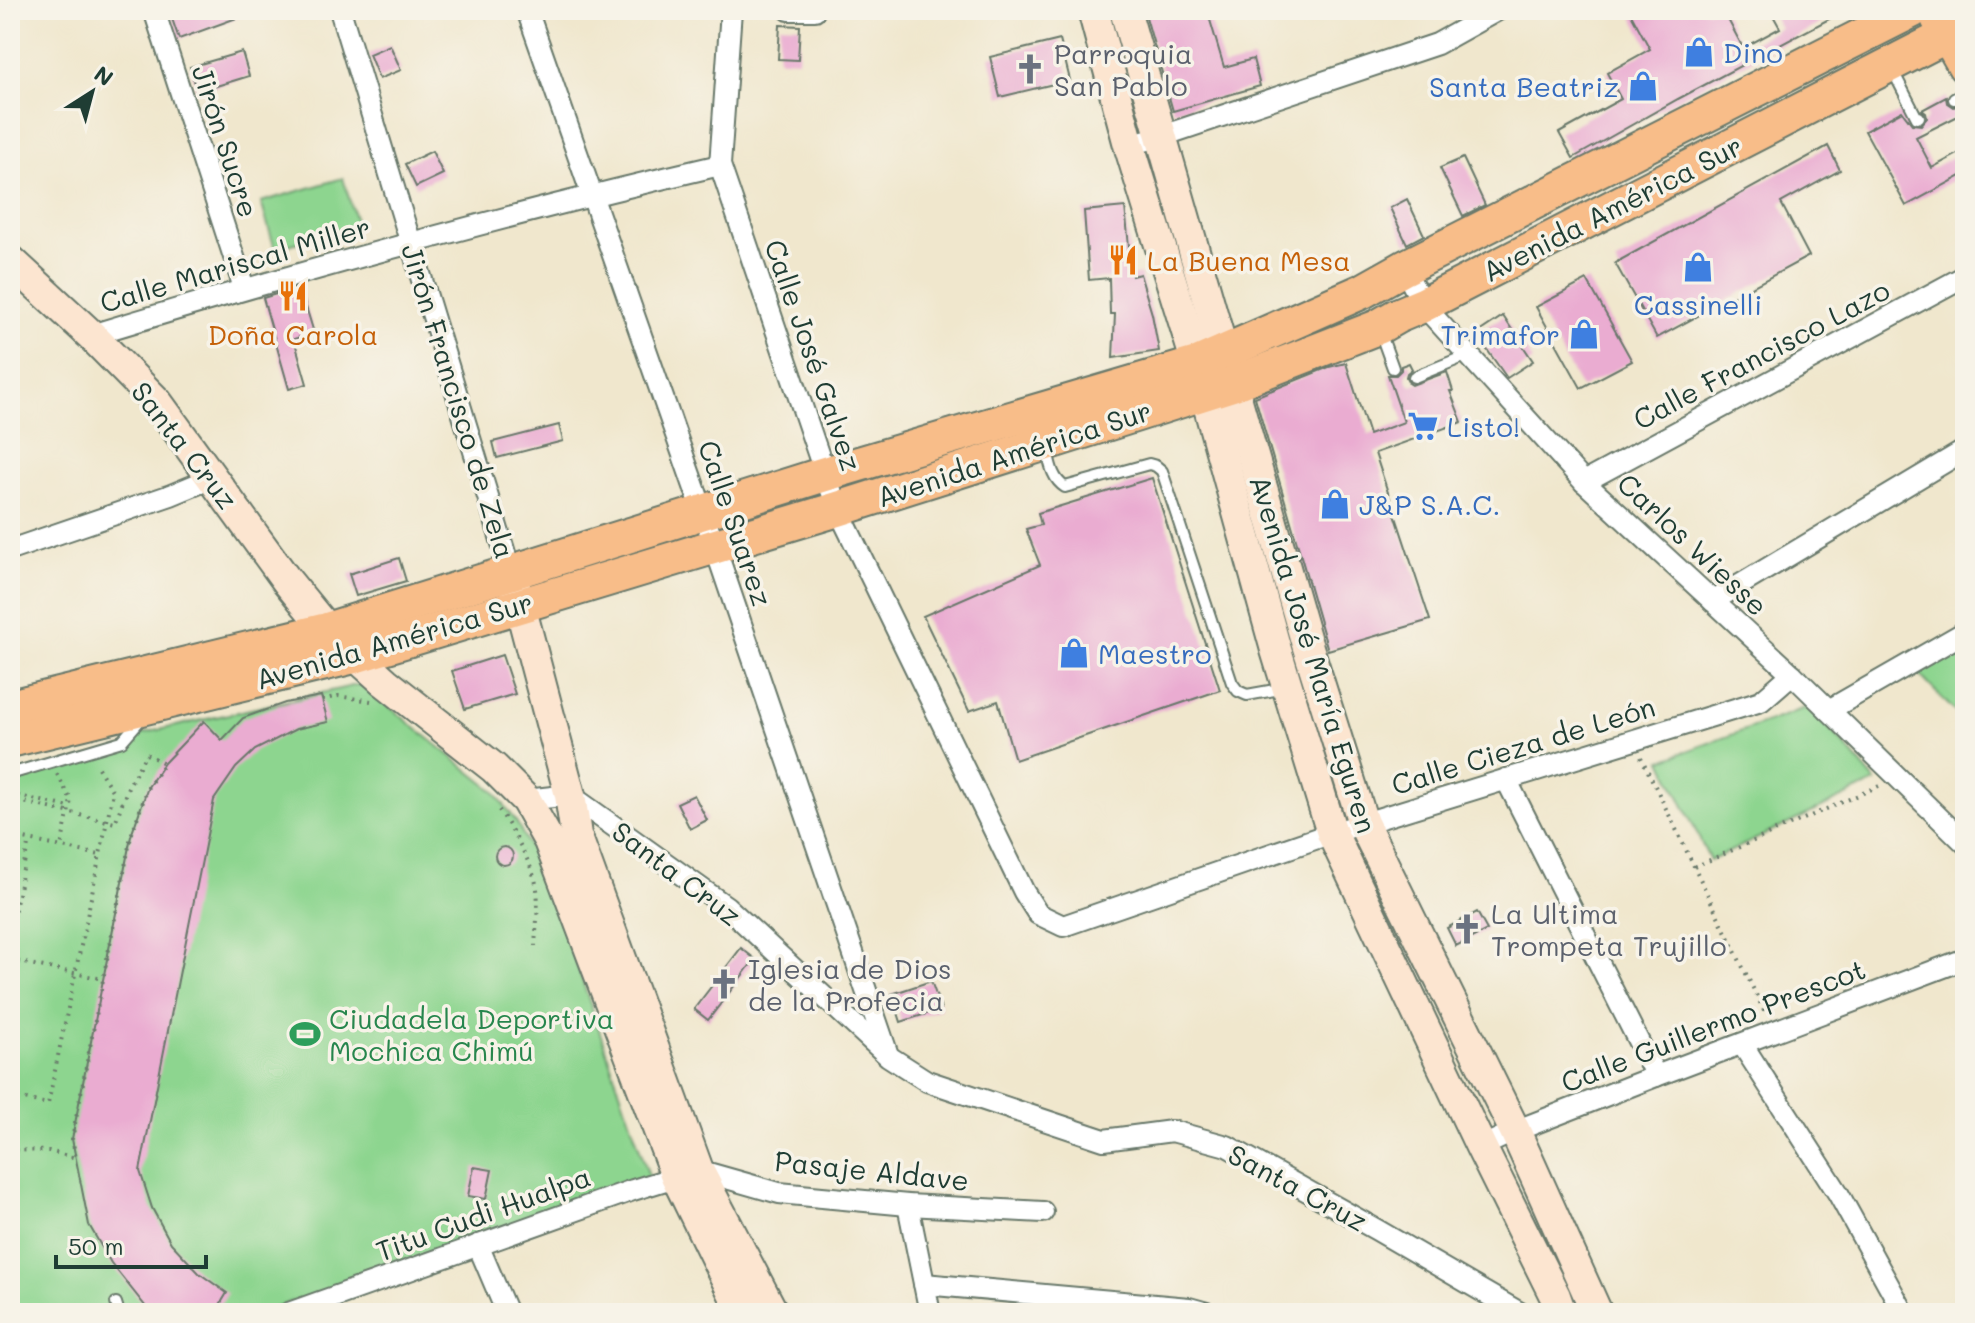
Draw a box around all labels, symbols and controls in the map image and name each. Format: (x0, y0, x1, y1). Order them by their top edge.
place label: Dino (1723, 34, 1783, 70)
place label: Parroquia San Pablo (1054, 35, 1193, 103)
shop icon: Dino (1682, 35, 1716, 69)
north arrow (52, 52, 132, 132)
church icon: Parroquia San Pablo (1013, 52, 1047, 86)
text: N (89, 59, 119, 92)
street label: Jirón Sucre (184, 60, 268, 222)
place label: Santa Beatriz (1429, 68, 1619, 104)
shop icon: Santa Beatriz (1626, 69, 1660, 103)
street label: Avenida América Sur (1476, 127, 1748, 289)
street label: Calle Mariscal Miller (95, 208, 375, 320)
street label: Calle José Galvez (757, 234, 871, 476)
street label: Jirón Francisco de Zela (394, 239, 524, 563)
place label: La Buena Mesa (1147, 242, 1351, 278)
restaurant icon: La Buena Mesa (1106, 243, 1140, 277)
shop icon: Cassinelli (1681, 250, 1715, 284)
street label: Calle Francisco Lazo (1627, 271, 1895, 437)
restaurant icon: Doña Carola (276, 279, 310, 313)
place label: Cassinelli (1634, 286, 1762, 322)
place label: Doña Carola (208, 316, 378, 352)
place label: Trimafor (1440, 316, 1560, 352)
shop icon: Trimafor (1567, 317, 1601, 351)
street label: Santa Cruz (124, 374, 246, 516)
street label: Avenida América Sur (872, 392, 1156, 514)
place label: Listo! (1447, 408, 1520, 444)
supermarket icon: Listo! (1406, 409, 1440, 443)
street label: Calle Suarez (691, 435, 781, 611)
street label: Carlos Wiesse (1610, 465, 1776, 623)
street label: Avenida José María Eguren (1242, 471, 1386, 837)
place label: J&P S.A.C. (1359, 486, 1501, 522)
shop icon: J&P S.A.C. (1318, 487, 1352, 521)
street label: Avenida América Sur (251, 583, 537, 697)
place label: Maestro (1098, 635, 1212, 671)
shop icon: Maestro (1057, 636, 1091, 670)
street label: Calle Cieza de León (1387, 688, 1659, 802)
street label: Santa Cruz (605, 813, 749, 933)
place label: La Ultima Trompeta Trujillo (1491, 895, 1727, 963)
church icon: La Ultima Trompeta Trujillo (1450, 912, 1484, 946)
place label: Iglesia de Dios de la Profecia (748, 950, 952, 1018)
street label: Calle Guillermo Prescot (1556, 950, 1870, 1100)
church icon: Iglesia de Dios de la Profecia (707, 967, 741, 1001)
place label: Ciudadela Deportiva Mochica Chimú (329, 1000, 614, 1068)
sports icon: Ciudadela Deportiva Mochica Chimú (288, 1017, 322, 1051)
street label: Santa Cruz (1222, 1135, 1374, 1239)
street label: Pasaje Aldave (773, 1142, 971, 1198)
street label: Titu Cudi Hualpa (371, 1157, 595, 1269)
scale bar (56, 1219, 206, 1269)
text: 50 m (68, 1230, 124, 1261)

